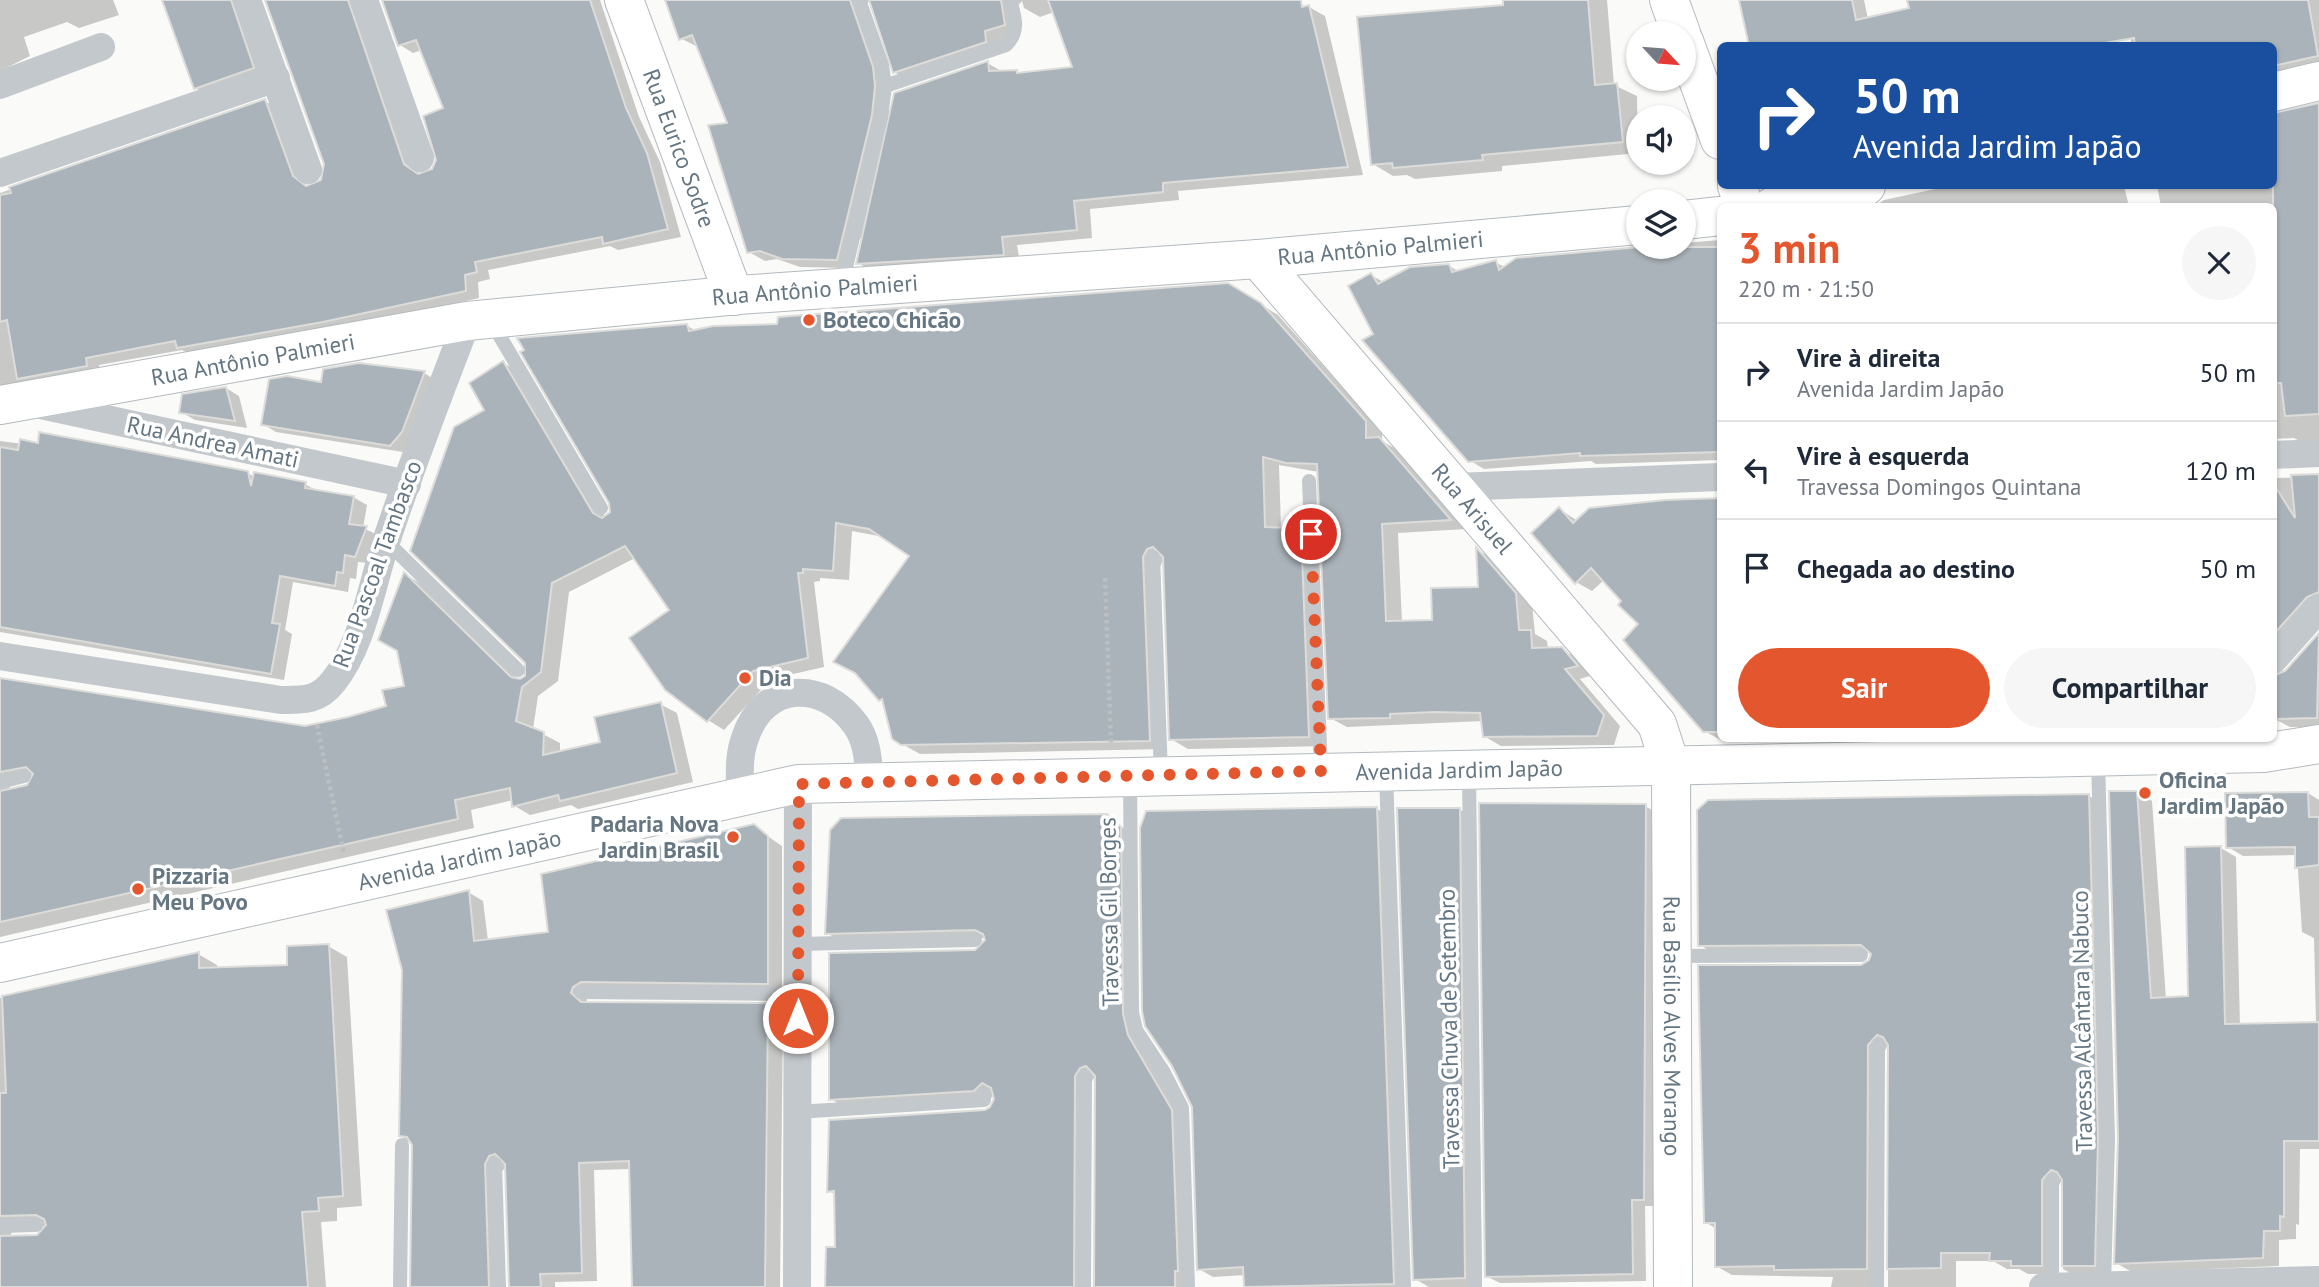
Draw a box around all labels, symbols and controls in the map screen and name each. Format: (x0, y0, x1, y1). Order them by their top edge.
north arrow (1626, 21, 1696, 91)
map controls (1626, 21, 1696, 259)
text: 50 m (1853, 63, 1960, 127)
street label: Rua Eurico Sodre (637, 65, 722, 231)
icon: right (1738, 70, 1829, 161)
button: sound (1626, 105, 1696, 175)
text: Avenida Jardim Japão (1853, 125, 2142, 167)
button: layers (1626, 189, 1696, 259)
text: 3 min (1738, 220, 1840, 275)
street label: Rua Antônio Palmieri (1276, 224, 1485, 271)
button: close (2182, 226, 2256, 300)
street label: Rua Antônio Palmieri (711, 268, 919, 311)
text: 220 m · 21:50 (1738, 274, 1874, 303)
place label: Boteco Chicão (823, 305, 961, 334)
marker: Boteco Chicão (801, 312, 817, 328)
street label: Rua Antônio Palmieri (149, 326, 357, 392)
text: Vire à direita (1797, 341, 1940, 374)
icon: right (1738, 353, 1776, 391)
text: 50 m (2200, 356, 2256, 389)
text: Avenida Jardim Japão (1797, 374, 2004, 403)
street label: Rua Andrea Amati (125, 409, 302, 474)
text: Vire à esquerda (1797, 439, 1969, 472)
icon: left (1738, 451, 1776, 489)
text: 120 m (2185, 454, 2256, 487)
street label: Rua Pascoal Tambasco (326, 456, 428, 671)
street label: Rua Arisuel (1426, 457, 1520, 560)
text: Travessa Domingos Quintana (1797, 472, 2081, 501)
pin (1281, 504, 1341, 564)
icon: arrive (1292, 515, 1330, 553)
icon: arrive (1738, 549, 1776, 587)
text: Chegada ao destino (1797, 552, 2015, 585)
text: 50 m (2200, 552, 2256, 585)
button: Sair (1738, 648, 1990, 728)
button: Compartilhar (2004, 648, 2256, 728)
place label: Dia (759, 663, 791, 692)
marker: Dia (737, 670, 753, 686)
street label: Avenida Jardim Japão (1355, 753, 1563, 786)
place label: Oficina Jardim Japão (2158, 765, 2284, 820)
marker: Oficina Jardim Japão (2137, 785, 2153, 801)
place label: Padaria Nova Jardin Brasil (590, 809, 719, 864)
street label: Travessa Gil Borges (1092, 817, 1125, 1007)
street label: Avenida Jardim Japão (355, 823, 564, 896)
marker: Padaria Nova Jardin Brasil (725, 829, 741, 845)
place label: Pizzaria Meu Povo (152, 861, 248, 916)
marker: Pizzaria Meu Povo (130, 881, 146, 897)
street label: Travessa Chuva de Setembro (1432, 889, 1465, 1169)
street label: Travessa Alcântara Nabuco (2065, 890, 2098, 1152)
street label: Rua Basílio Alves Morango (1657, 896, 1687, 1156)
position arrow (761, 981, 835, 1055)

